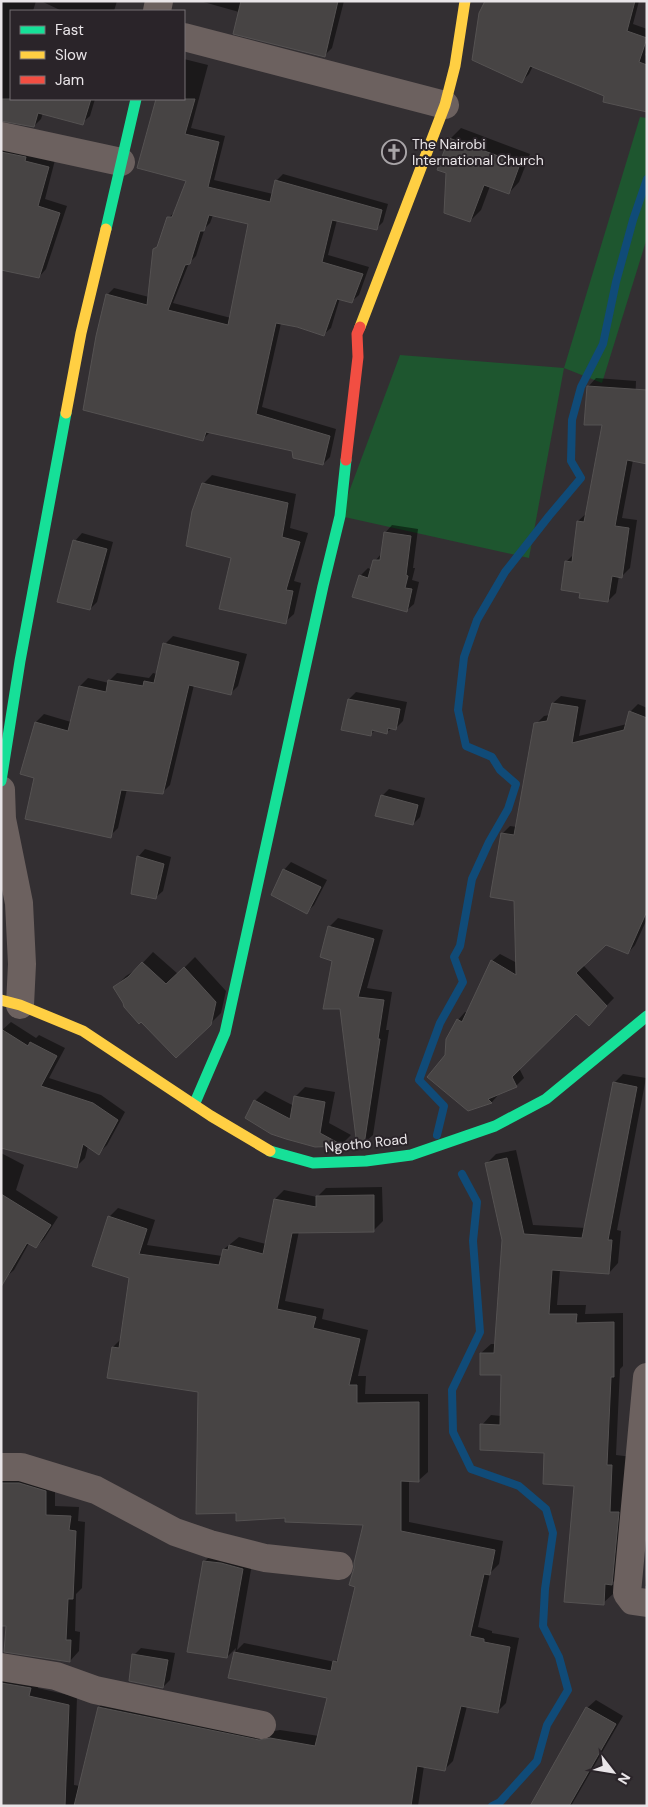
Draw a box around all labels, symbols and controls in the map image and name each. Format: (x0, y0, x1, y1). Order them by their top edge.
legend (10, 10, 185, 100)
text: Fast (55, 20, 84, 40)
text: Slow (55, 45, 88, 65)
text: Jam (55, 70, 84, 90)
place label: The Nairobi International Church (412, 135, 544, 169)
church icon: The Nairobi International Church (381, 139, 407, 165)
street label: Ngotho Road (324, 1130, 408, 1156)
north arrow (588, 1747, 638, 1797)
text: N (614, 1770, 634, 1788)

